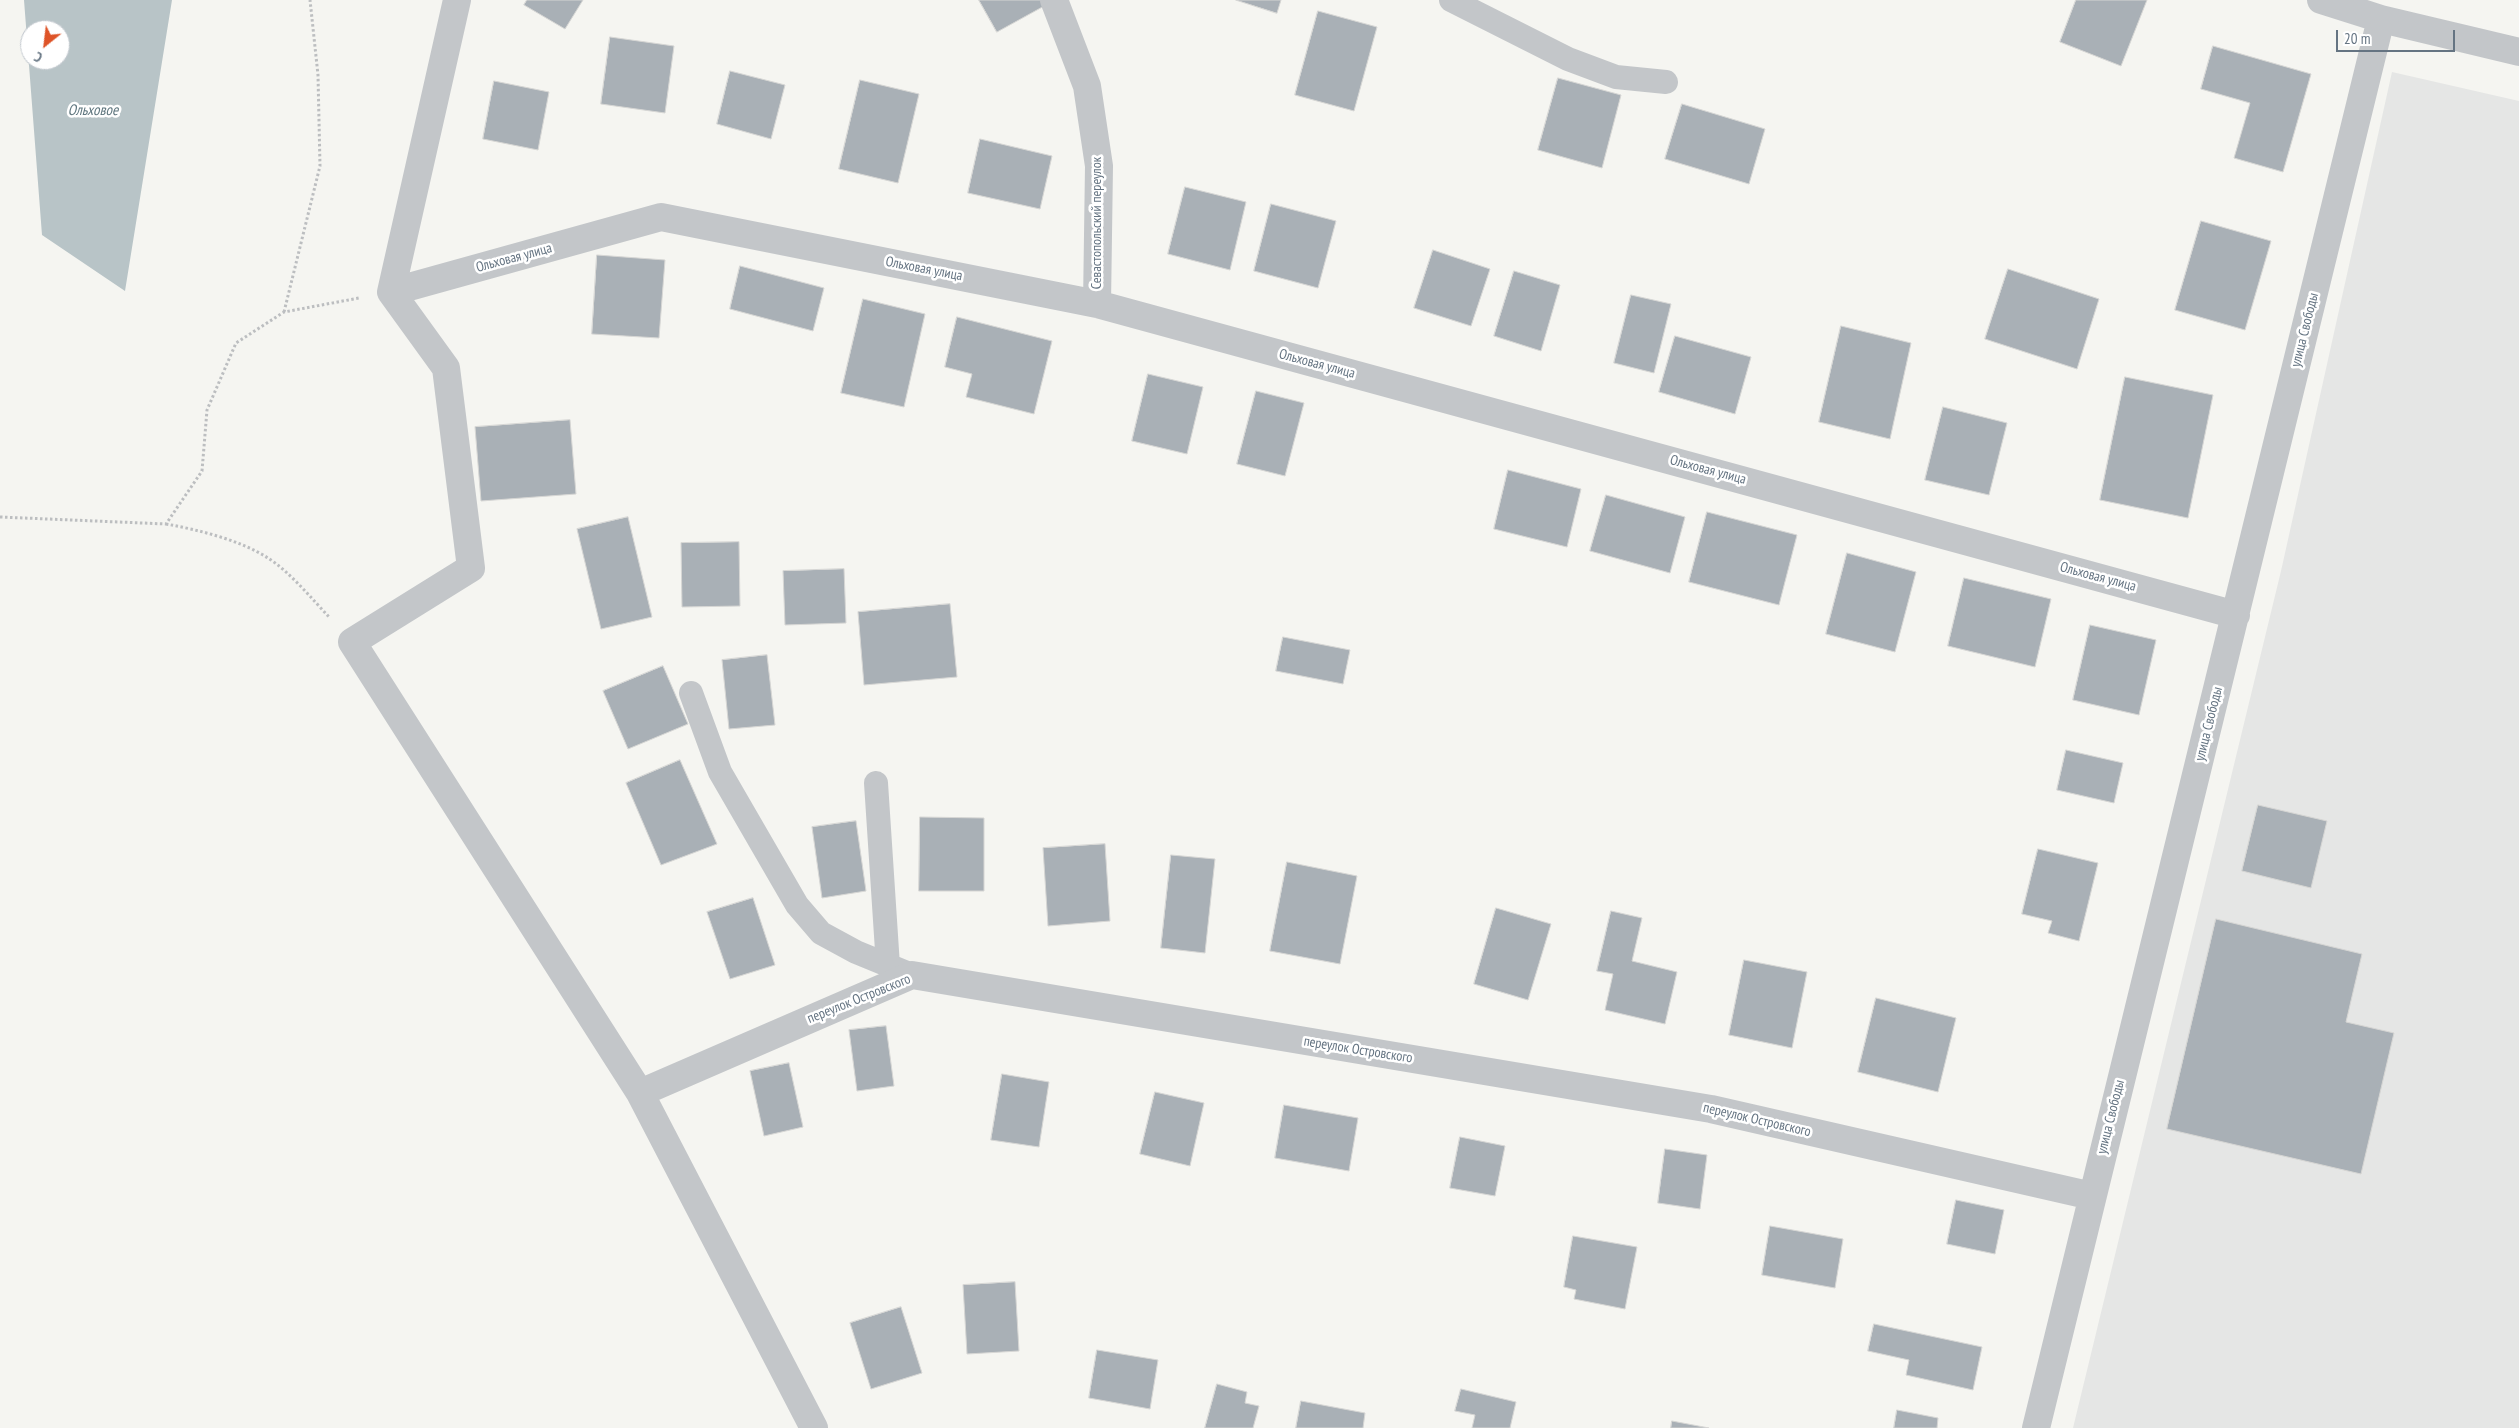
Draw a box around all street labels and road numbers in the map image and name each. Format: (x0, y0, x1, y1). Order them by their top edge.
street label: Севастопольский переулок (1089, 157, 1105, 289)
street label: Ольховая улица (474, 240, 554, 276)
street label: Ольховая улица (884, 253, 964, 285)
street label: улица Свободы (2288, 291, 2322, 369)
street label: Ольховая улица (1277, 346, 1357, 382)
street label: Ольховая улица (1668, 452, 1748, 488)
street label: Ольховая улица (2058, 559, 2138, 595)
street label: улица Свободы (2192, 685, 2226, 763)
street label: переулок Островского (805, 971, 913, 1027)
street label: переулок Островского (1302, 1033, 1414, 1067)
street label: улица Свободы (2094, 1078, 2128, 1156)
street label: переулок Островского (1702, 1099, 1812, 1141)

